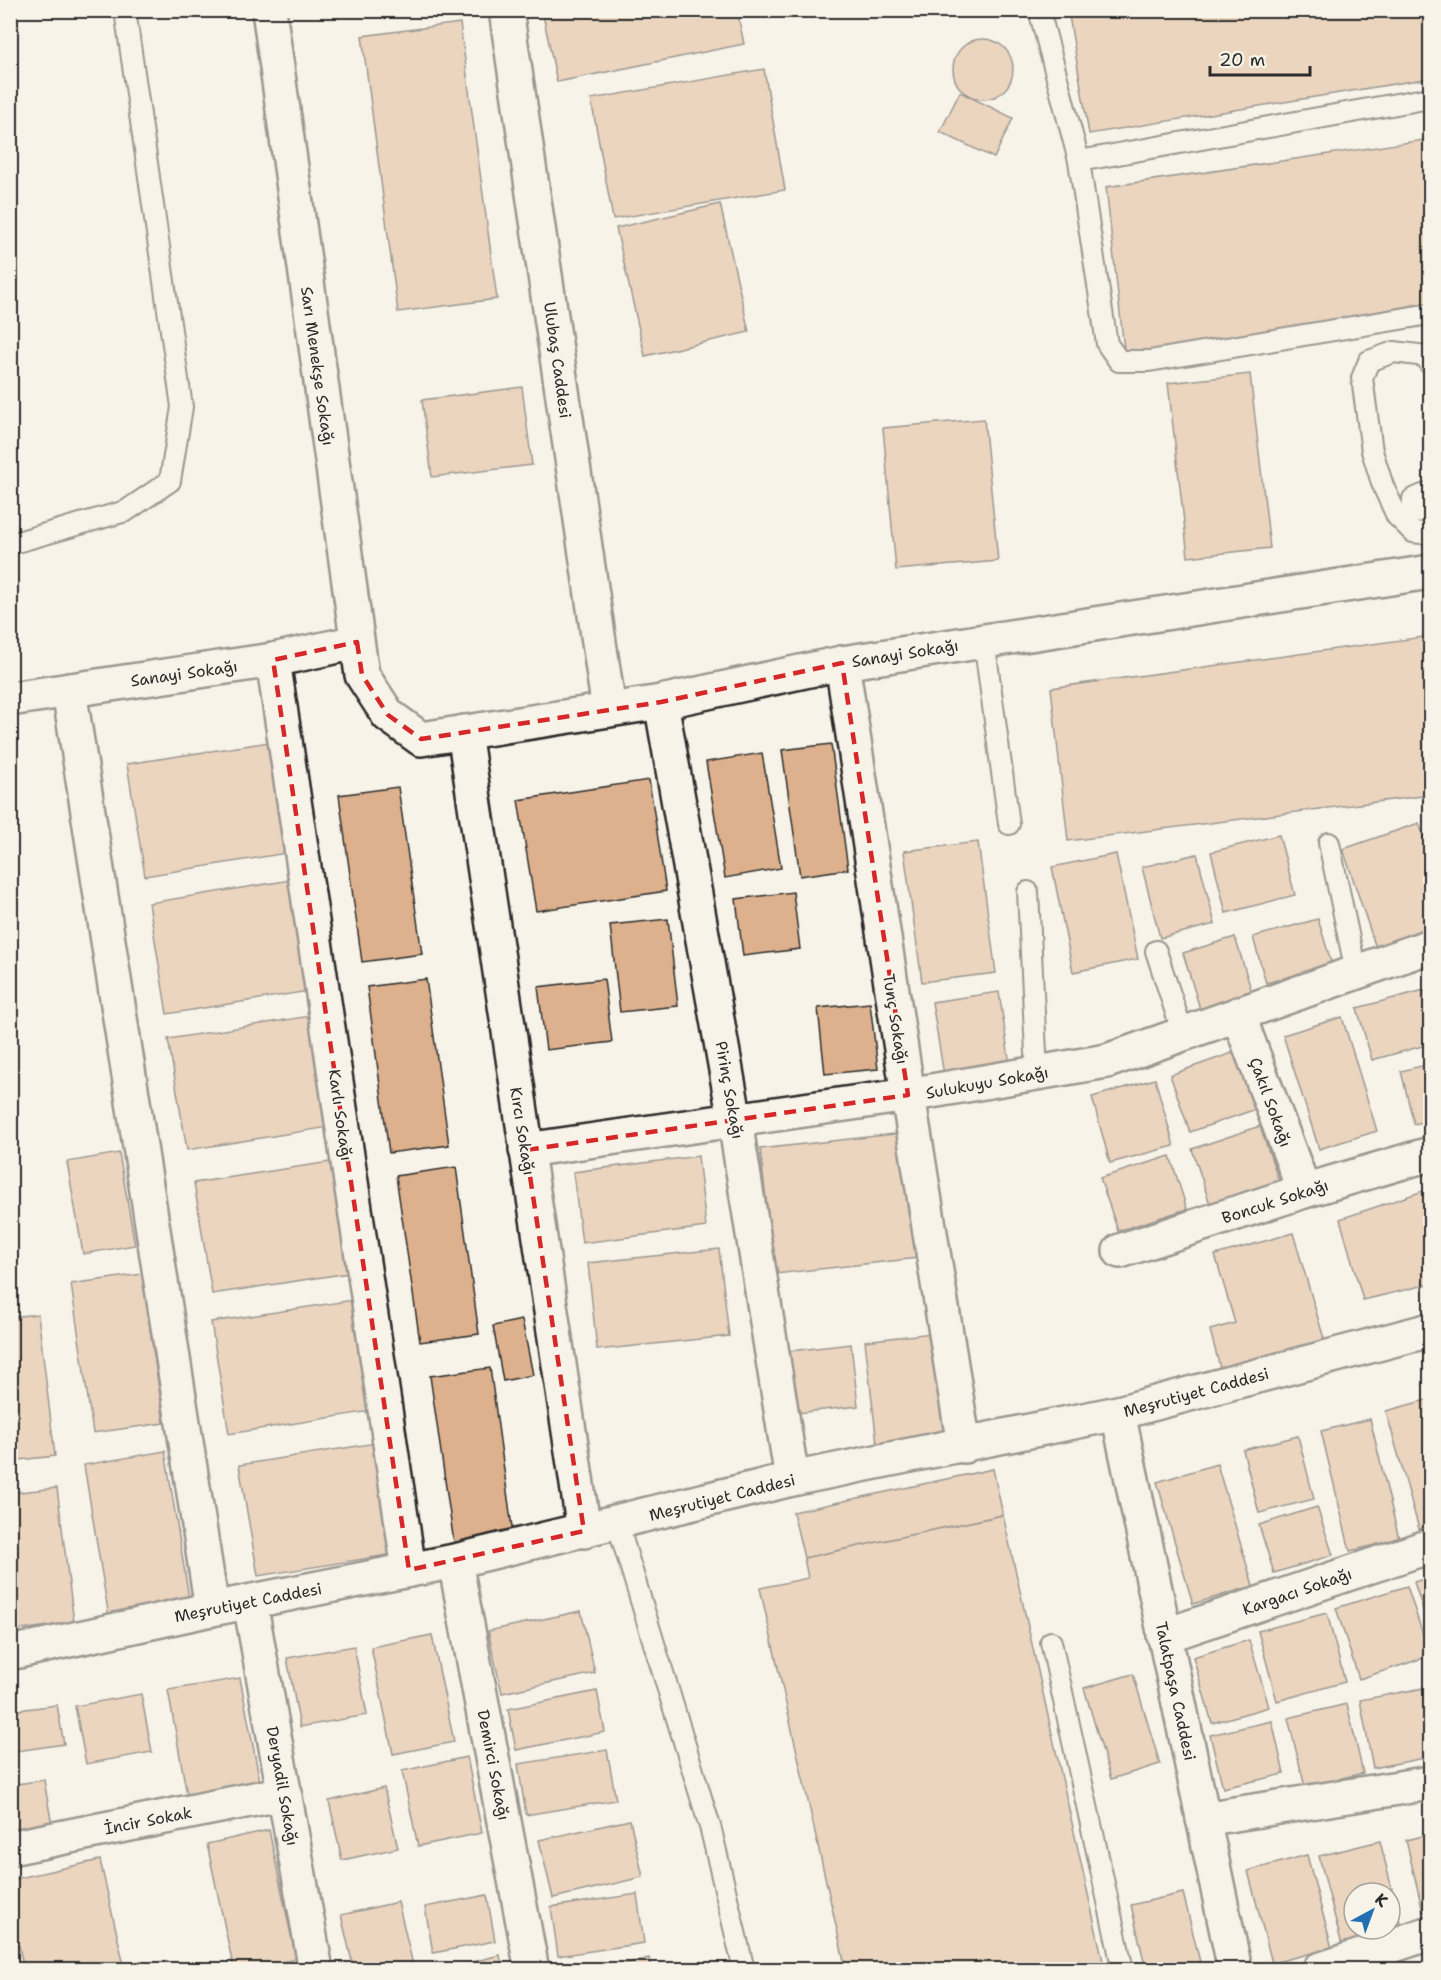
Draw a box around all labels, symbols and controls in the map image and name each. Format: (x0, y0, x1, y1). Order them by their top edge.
scale bar (1210, 39, 1310, 77)
text: 20 m (1219, 48, 1265, 72)
street label: Sarı Menekşe Sokağı (296, 285, 339, 447)
street label: Ulubaş Caddesi (539, 300, 576, 420)
street label: Sanayi Sokağı (850, 635, 960, 672)
street label: Sanayi Sokağı (129, 656, 239, 691)
street label: Tunç Sokağı (878, 972, 913, 1066)
street label: Pirinç Sokağı (711, 1040, 748, 1141)
street label: Çakıl Sokağı (1245, 1054, 1296, 1150)
street label: Sulukuyu Sokağı (924, 1061, 1050, 1104)
street label: Karlı Sokağı (324, 1068, 357, 1162)
street label: Kırcı Sokağı (505, 1085, 540, 1177)
street label: Boncuk Sokağı (1219, 1174, 1331, 1229)
street label: Meşrutiyet Caddesi (1121, 1363, 1271, 1422)
street label: Meşrutiyet Caddesi (647, 1469, 797, 1526)
street label: Kargacı Sokağı (1240, 1563, 1355, 1620)
street label: Meşrutiyet Caddesi (173, 1578, 324, 1627)
street label: Talatpaşa Caddesi (1151, 1620, 1201, 1763)
street label: Demirci Sokağı (472, 1708, 515, 1822)
street label: Deryadil Sokağı (262, 1725, 303, 1847)
street label: İncir Sokak (102, 1802, 194, 1839)
north arrow (1342, 1881, 1402, 1941)
text: K (1371, 1889, 1393, 1912)

